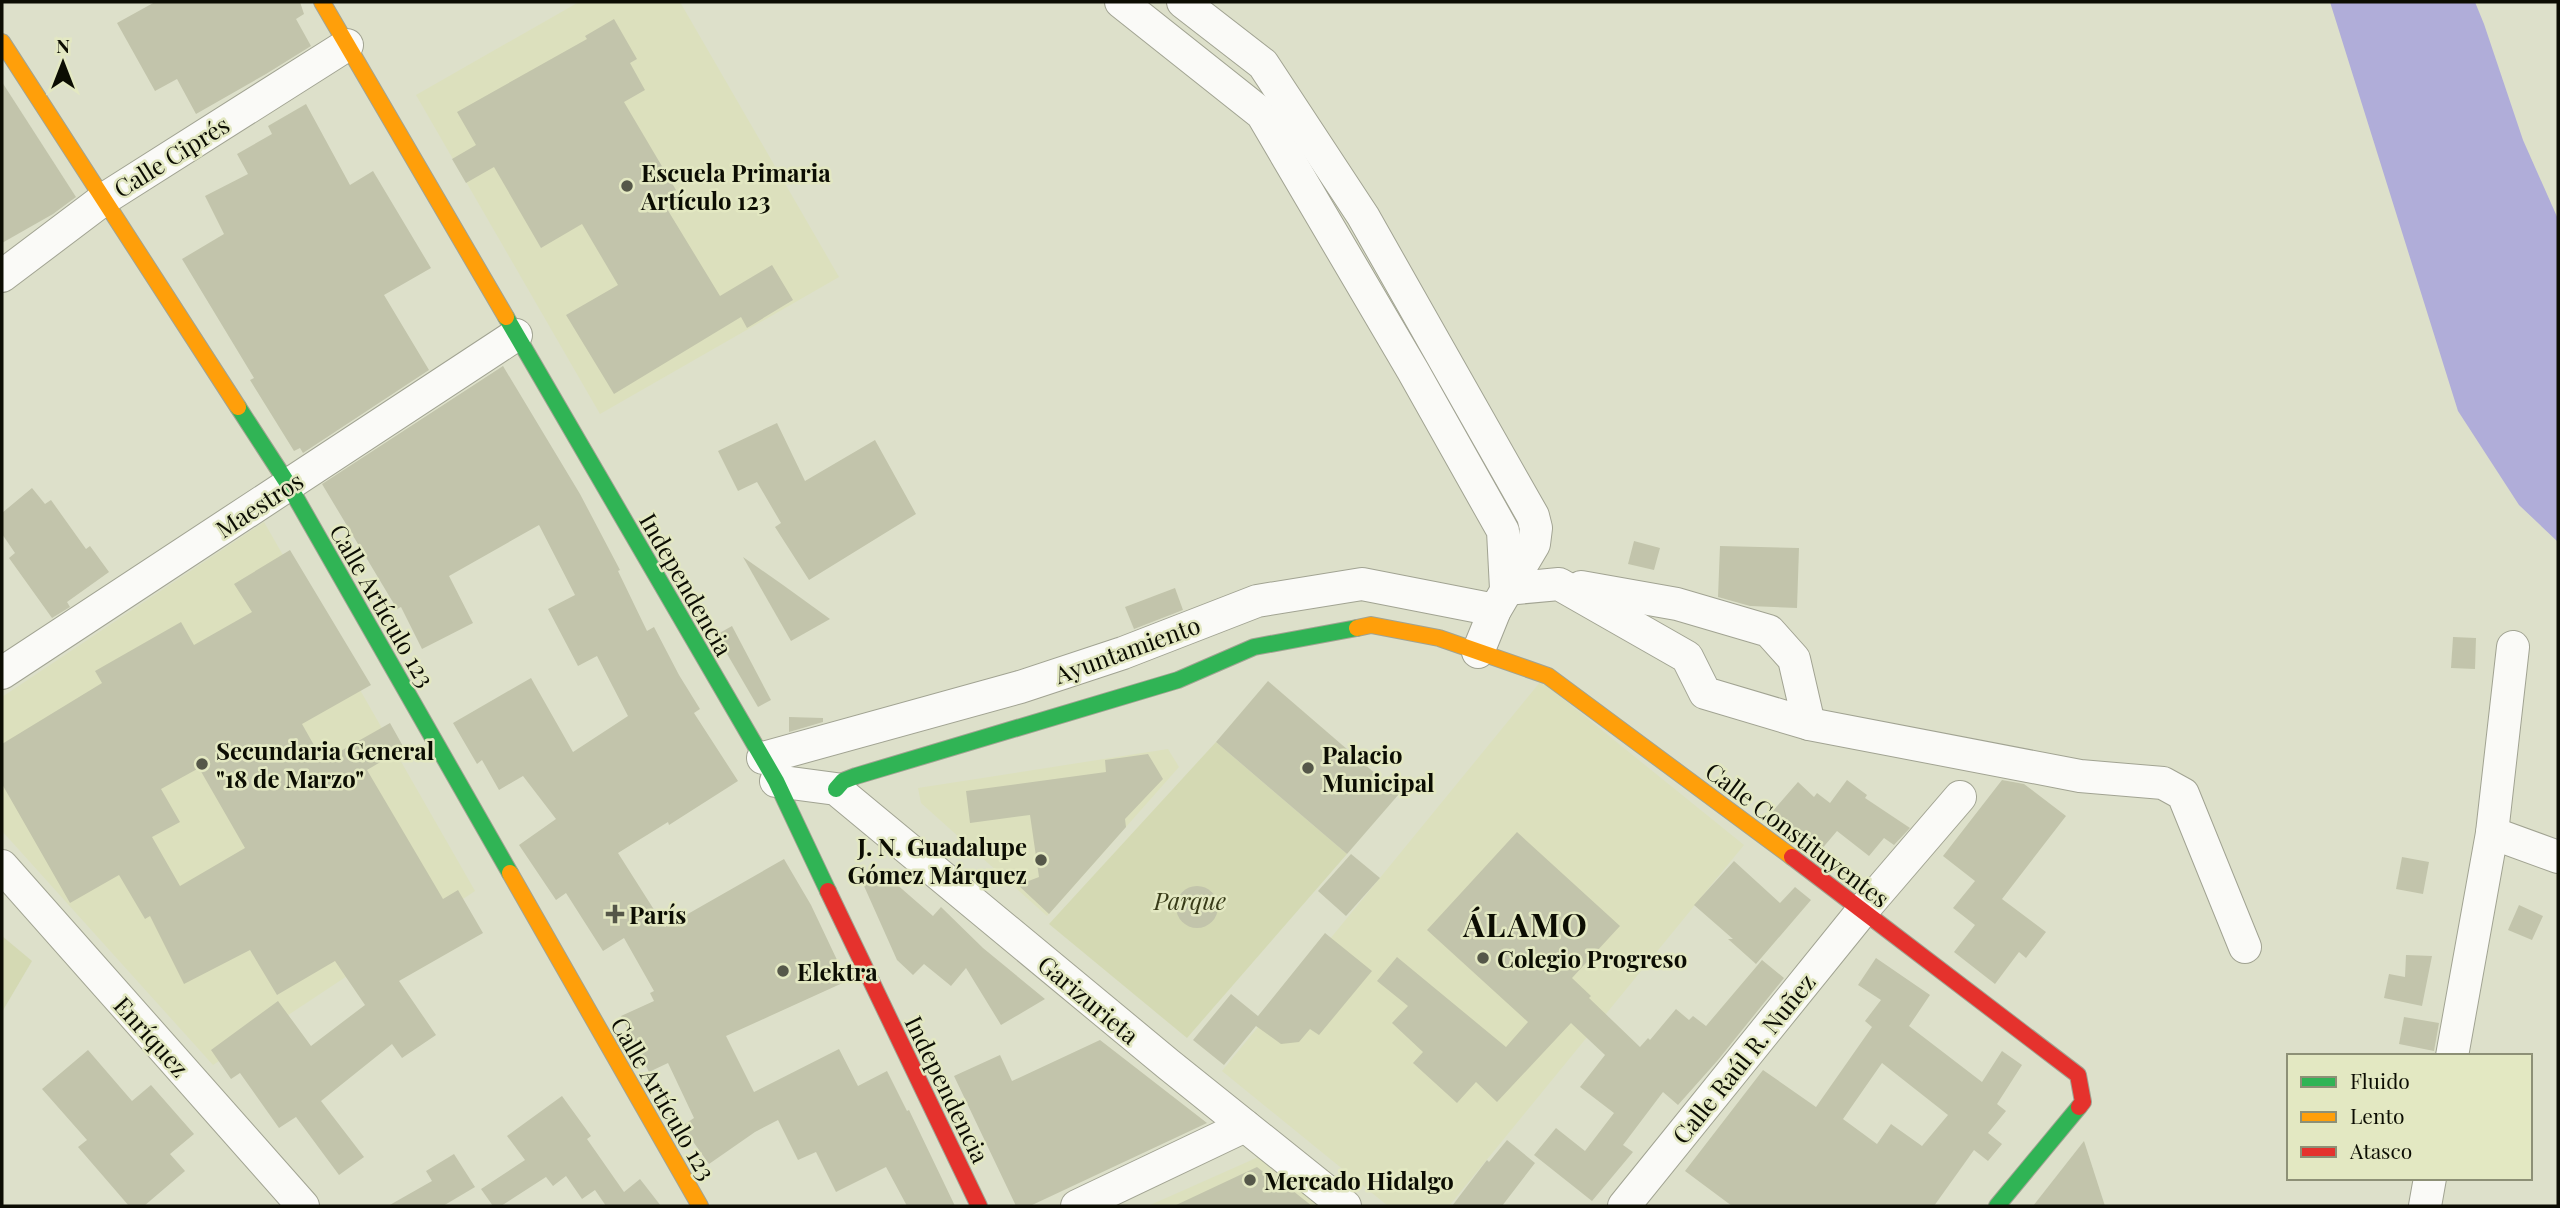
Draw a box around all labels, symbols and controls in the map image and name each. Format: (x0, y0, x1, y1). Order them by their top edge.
north arrow (28, 28, 98, 98)
text: N (56, 32, 70, 58)
street label: Calle Ciprés (107, 108, 235, 204)
place label: Escuela Primaria Artículo 123 (640, 156, 831, 216)
marker: Escuela Primaria Artículo 123 (619, 178, 635, 194)
street label: Maestros (209, 464, 309, 544)
street label: Independencia (633, 507, 741, 661)
street label: Calle Artículo 123 (323, 518, 443, 692)
street label: Ayuntamiento (1049, 608, 1204, 690)
place label: Secundaria General "18 de Marzo" (216, 734, 435, 794)
place label: Palacio Municipal (1322, 738, 1435, 798)
street label: Calle Constituyentes (1700, 754, 1896, 914)
marker: Secundaria General "18 de Marzo" (194, 756, 210, 772)
marker: Palacio Municipal (1300, 760, 1316, 776)
place label: J. N. Guadalupe Gómez Márquez (848, 830, 1027, 890)
marker: J. N. Guadalupe Gómez Márquez (1033, 852, 1049, 868)
park label: Parque (1153, 884, 1226, 916)
place label: París (629, 898, 686, 930)
district label: ÁLAMO (1462, 902, 1589, 945)
marker: París (607, 906, 623, 922)
place label: Colegio Progreso (1497, 942, 1687, 974)
street label: Garizurieta (1032, 948, 1146, 1051)
marker: Colegio Progreso (1475, 950, 1491, 966)
place label: Elektra (797, 955, 878, 987)
marker: Elektra (775, 963, 791, 979)
street label: Calle Raúl R. Nuñez (1664, 966, 1822, 1150)
street label: Enríquez (107, 989, 197, 1083)
street label: Independencia (899, 1010, 997, 1168)
street label: Calle Artículo 123 (604, 1011, 724, 1185)
legend (2287, 1054, 2532, 1180)
text: Fluido (2350, 1066, 2410, 1094)
text: Lento (2350, 1101, 2404, 1129)
text: Atasco (2349, 1136, 2412, 1164)
place label: Mercado Hidalgo (1264, 1164, 1454, 1196)
marker: Mercado Hidalgo (1242, 1172, 1258, 1188)

